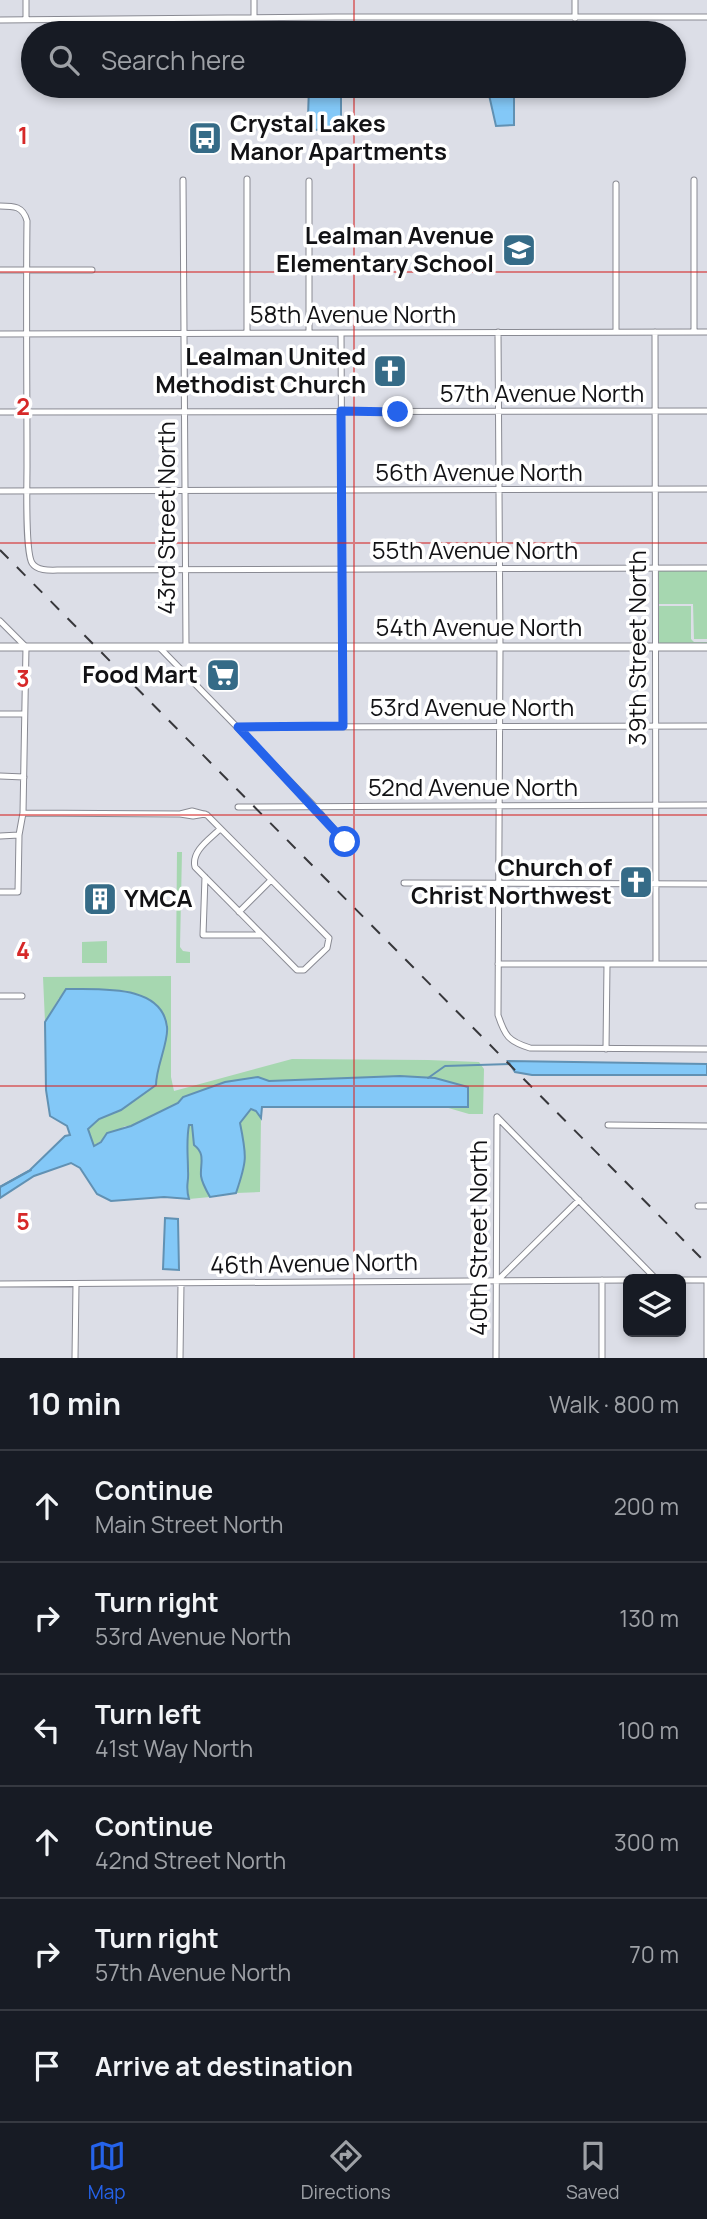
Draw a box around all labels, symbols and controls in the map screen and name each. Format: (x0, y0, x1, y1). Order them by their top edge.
search box (21, 21, 686, 98)
icon: search (45, 41, 83, 79)
text: Search here (101, 42, 246, 78)
place label: Crystal Lakes Manor Apartments (230, 106, 447, 167)
text: 1 (18, 119, 28, 151)
bus stop icon: Crystal Lakes Manor Apartments (186, 119, 224, 157)
place label: Lealman Avenue Elementary School (276, 218, 494, 279)
school or university icon: Lealman Avenue Elementary School (500, 231, 538, 269)
street label: 58th Avenue North (250, 297, 456, 330)
place label: Lealman United Methodist Church (155, 339, 366, 400)
church icon: Lealman United Methodist Church (371, 352, 409, 390)
street label: 57th Avenue North (440, 376, 644, 409)
text: 2 (16, 390, 30, 422)
route end (382, 396, 413, 427)
street label: 43rd Street North (149, 421, 182, 615)
street label: 56th Avenue North (375, 455, 583, 488)
street label: 55th Avenue North (372, 533, 578, 566)
street label: 39th Street North (620, 550, 653, 746)
street label: 54th Avenue North (376, 610, 582, 643)
supermarket icon: Food Mart (204, 656, 242, 694)
place label: Food Mart (82, 657, 198, 690)
text: 3 (16, 662, 30, 694)
street label: 53rd Avenue North (370, 690, 574, 723)
street label: 52nd Avenue North (368, 770, 578, 803)
route start (329, 826, 360, 857)
place label: Church of Christ Northwest (411, 850, 612, 911)
church icon: Church of Christ Northwest (617, 863, 655, 901)
building icon: YMCA (81, 880, 119, 918)
place label: YMCA (124, 881, 193, 914)
text: 4 (16, 934, 30, 966)
street label: 40th Street North (461, 1140, 494, 1336)
text: 5 (16, 1205, 30, 1237)
street label: 46th Avenue North (210, 1244, 418, 1281)
map controls (623, 1274, 686, 1337)
button: layers (623, 1274, 686, 1337)
text: 10 min (28, 1383, 121, 1424)
text: Walk · 800 m (549, 1388, 679, 1420)
text: Continue (95, 1472, 213, 1508)
icon: ahead (28, 1487, 66, 1525)
text: 200 m (614, 1490, 679, 1522)
text: Main Street North (95, 1508, 283, 1540)
text: Turn right (95, 1584, 219, 1620)
icon: right (28, 1599, 66, 1637)
text: 130 m (619, 1602, 679, 1634)
text: 53rd Avenue North (95, 1620, 291, 1652)
text: Turn left (95, 1696, 202, 1732)
icon: left (28, 1711, 66, 1749)
text: 100 m (618, 1714, 679, 1746)
text: 41st Way North (95, 1732, 253, 1764)
text: Continue (95, 1808, 213, 1844)
icon: ahead (28, 1823, 66, 1861)
text: 300 m (614, 1826, 679, 1858)
text: 42nd Street North (95, 1844, 286, 1876)
text: Turn right (95, 1920, 219, 1956)
icon: right (28, 1935, 66, 1973)
text: 70 m (629, 1938, 679, 1970)
text: 57th Avenue North (95, 1956, 291, 1988)
icon: arrive (28, 2047, 66, 2085)
text: Arrive at destination (95, 2048, 353, 2084)
tab: Map (88, 2137, 126, 2205)
tab: Directions (301, 2137, 391, 2205)
tab: Saved (566, 2137, 619, 2205)

